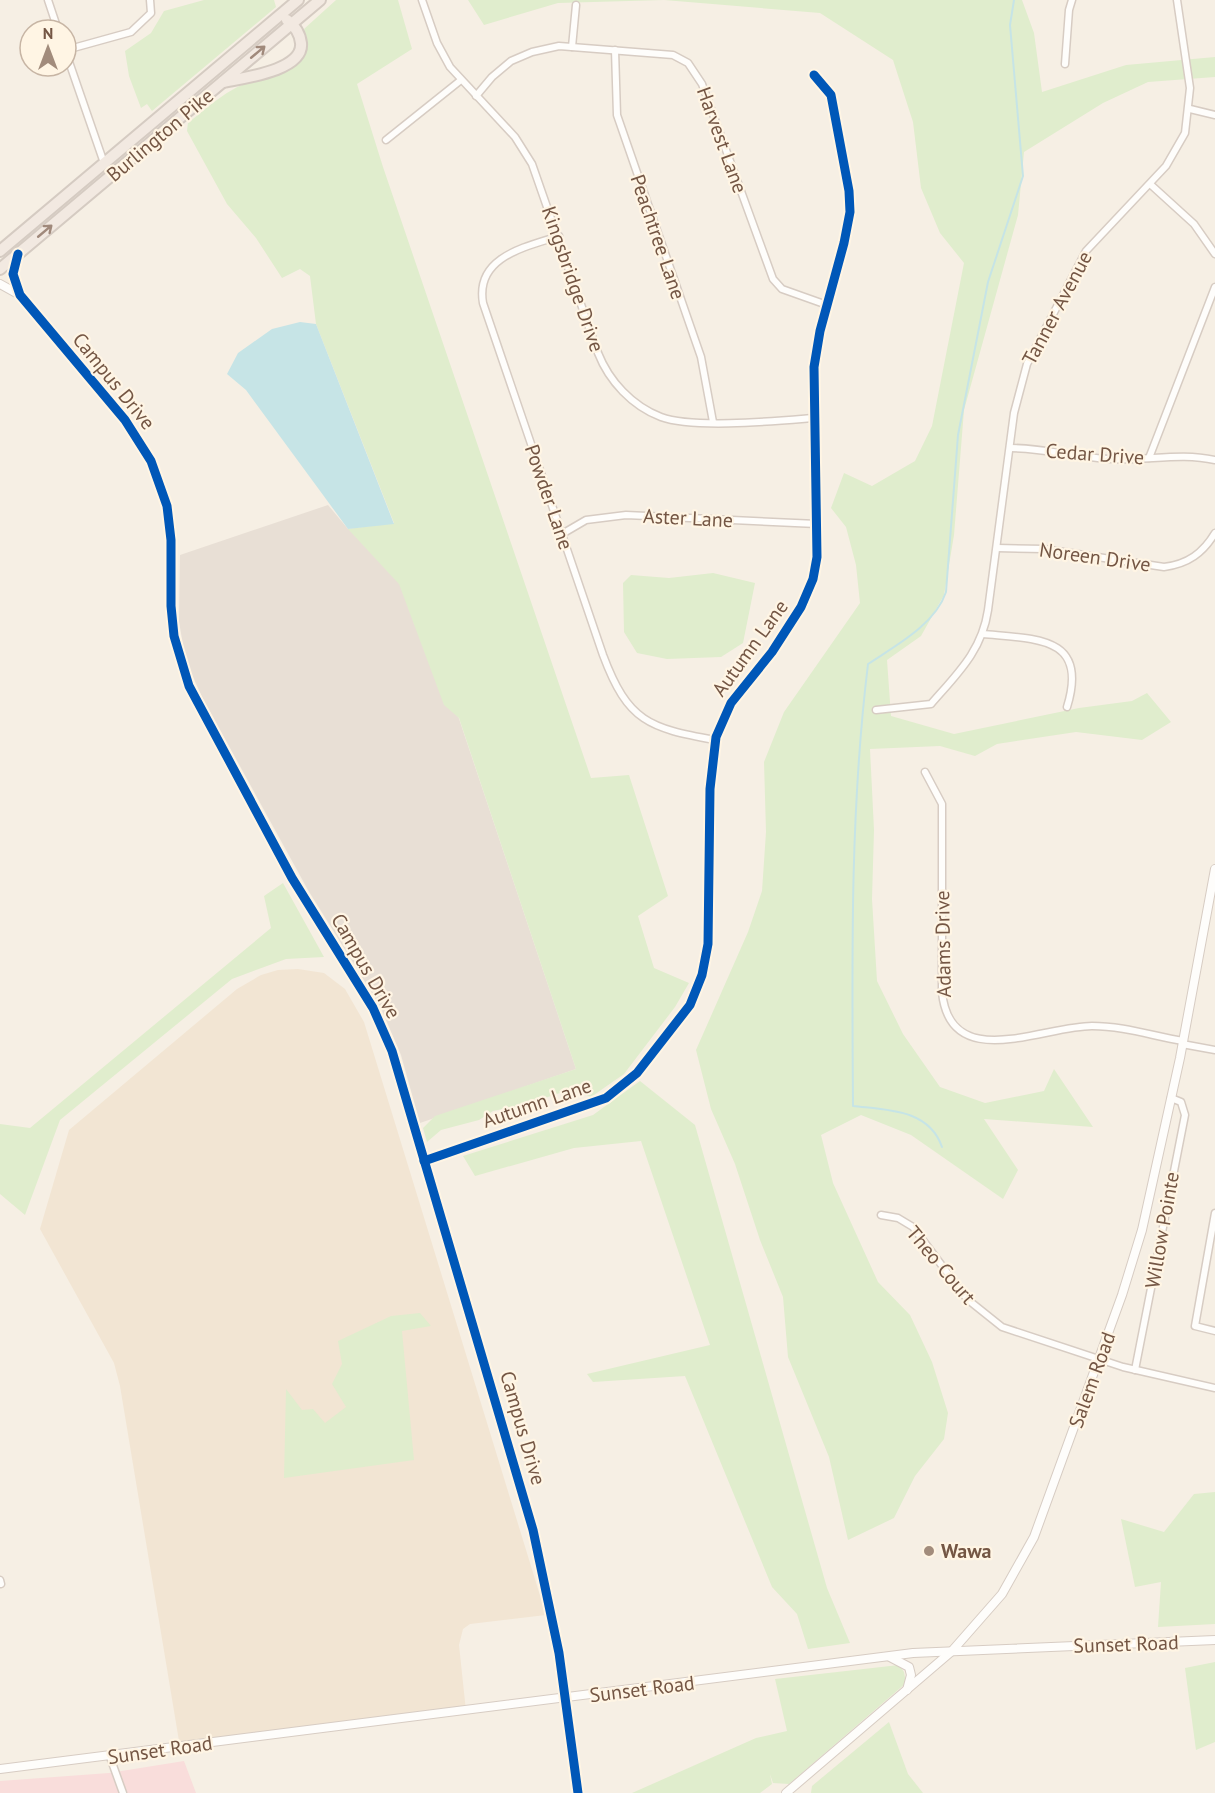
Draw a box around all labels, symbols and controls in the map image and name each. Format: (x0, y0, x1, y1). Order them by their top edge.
north arrow (18, 18, 78, 78)
text: N (43, 23, 53, 43)
one-way arrow (250, 45, 265, 59)
street label: Burlington Pike (101, 83, 219, 187)
street label: Harvest Lane (691, 83, 753, 197)
street label: Peachtree Lane (624, 171, 692, 303)
street label: Kingsbridge Drive (536, 203, 610, 355)
one-way arrow (37, 225, 53, 238)
street label: Tanner Avenue (1016, 247, 1098, 369)
street label: Campus Drive (67, 327, 161, 435)
street label: Cedar Drive (1045, 438, 1145, 470)
street label: Powder Lane (519, 441, 579, 553)
street label: Aster Lane (642, 503, 734, 533)
street label: Noreen Drive (1038, 536, 1152, 578)
street label: Autumn Lane (706, 594, 794, 702)
street label: Adams Drive (929, 890, 957, 998)
street label: Campus Drive (325, 909, 407, 1023)
street label: Autumn Lane (479, 1072, 595, 1134)
street label: Willow Pointe (1139, 1170, 1185, 1290)
street label: Theo Court (901, 1220, 981, 1310)
street label: Salem Road (1063, 1328, 1121, 1432)
street label: Campus Drive (494, 1368, 552, 1488)
place label: Wawa (941, 1538, 992, 1564)
marker: Wawa (922, 1544, 936, 1558)
street label: Sunset Road (1073, 1629, 1179, 1659)
street label: Sunset Road (588, 1670, 696, 1708)
street label: Sunset Road (106, 1730, 214, 1770)

